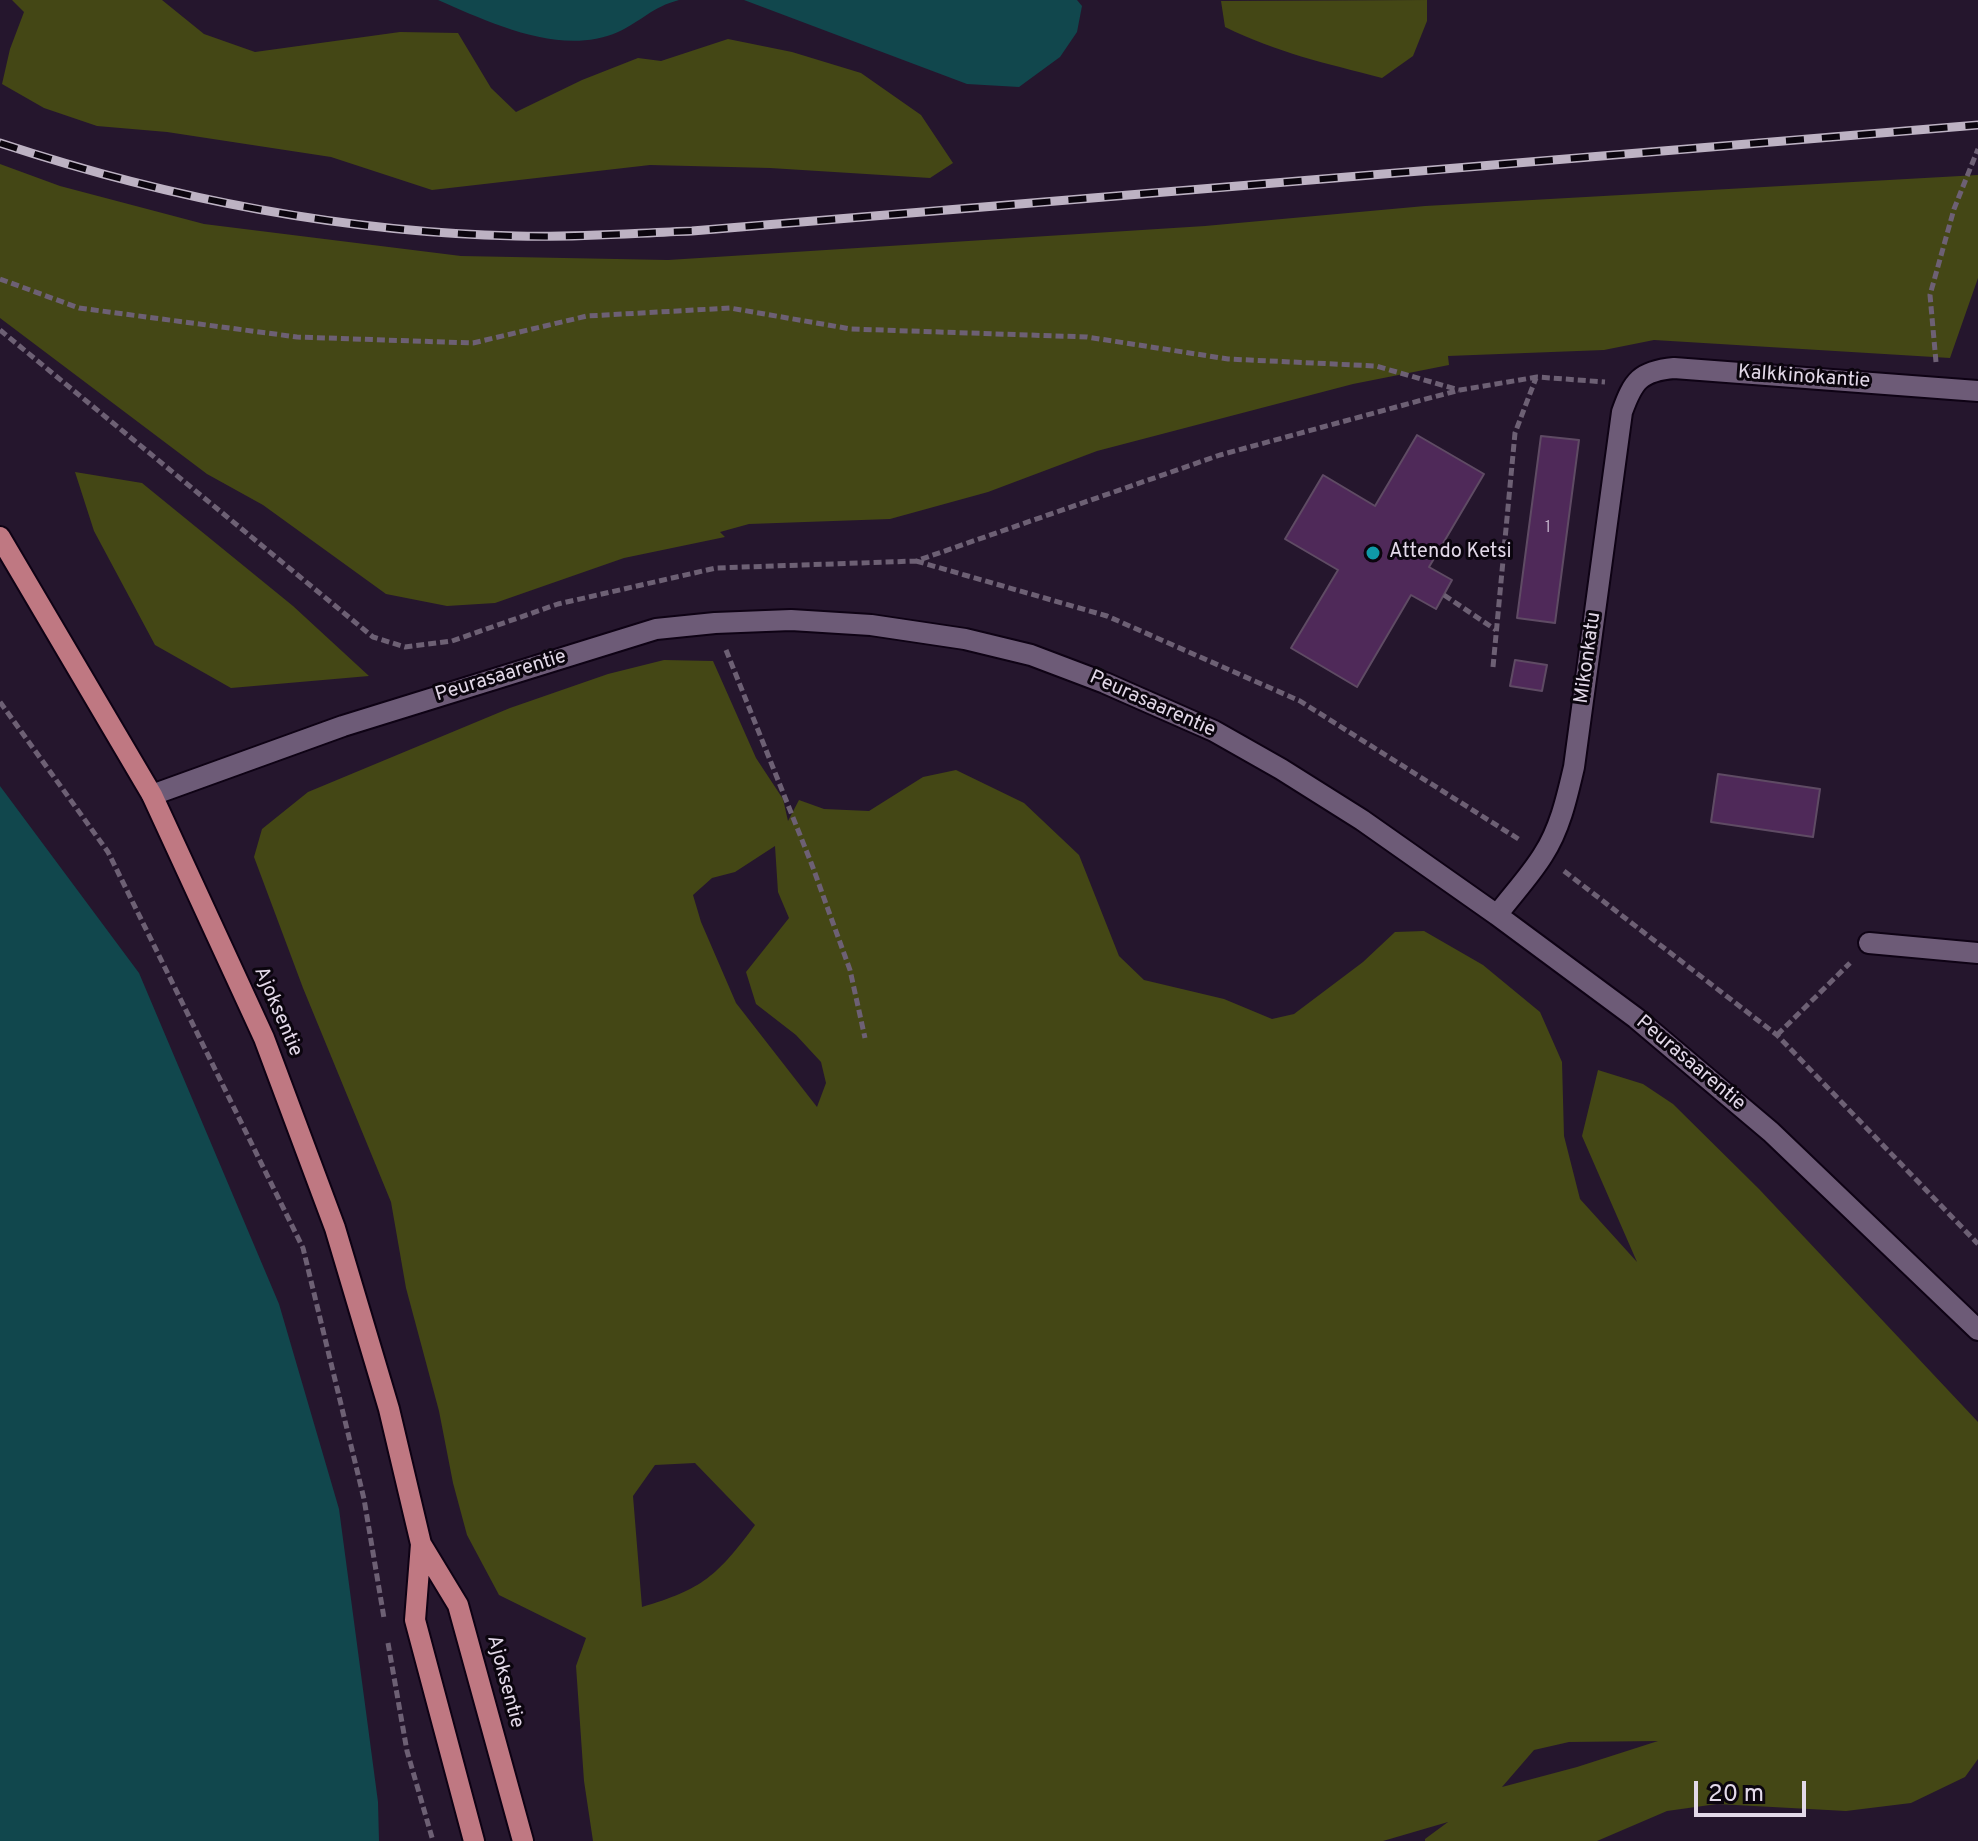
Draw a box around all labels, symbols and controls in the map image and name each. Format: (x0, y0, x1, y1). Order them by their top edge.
street label: Kalkkinokantie (1737, 361, 1871, 395)
house number: 1 (1545, 519, 1551, 539)
place label: Attendo Ketsi (1389, 541, 1512, 565)
marker: Attendo Ketsi (1364, 544, 1382, 562)
street label: Mikonkatu (1571, 611, 1607, 705)
street label: Peurasaarentie (433, 646, 569, 708)
street label: Peurasaarentie (1085, 666, 1219, 744)
street label: Ajoksentie (247, 964, 307, 1060)
street label: Peurasaarentie (1630, 1011, 1750, 1117)
street label: Ajoksentie (480, 1633, 528, 1731)
scale bar (1698, 1765, 1810, 1815)
text: 20 m (1708, 1780, 1764, 1810)

